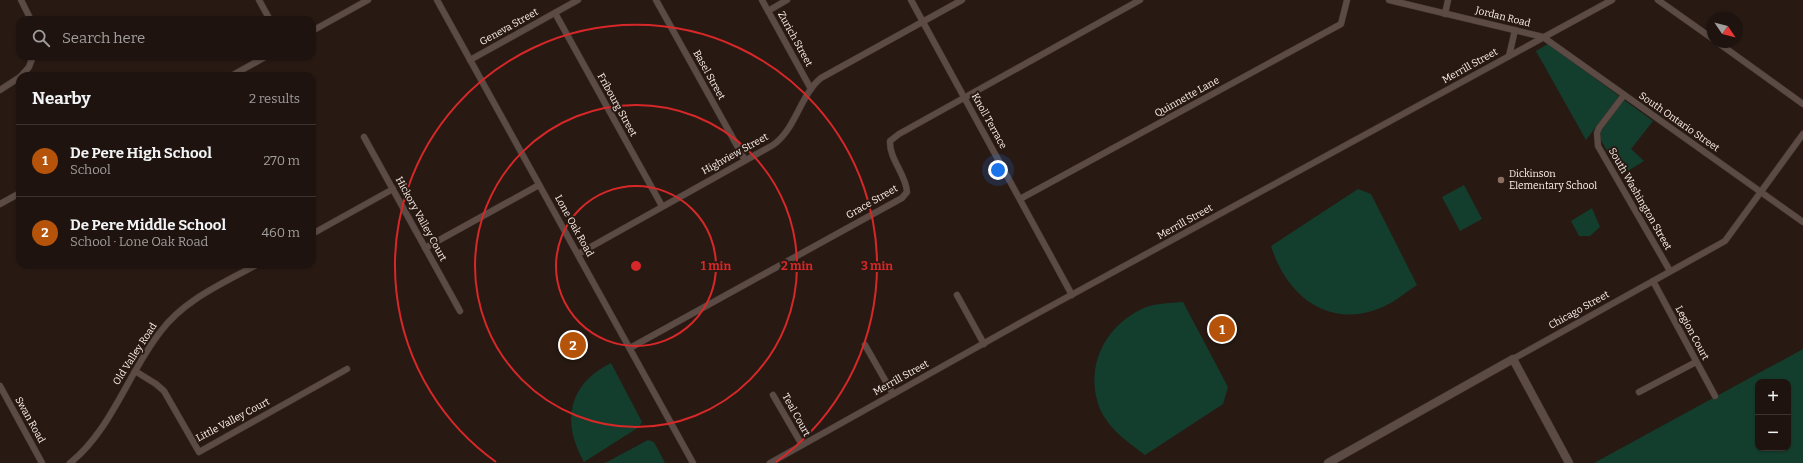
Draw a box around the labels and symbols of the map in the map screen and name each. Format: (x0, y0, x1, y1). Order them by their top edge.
street label: Jordan Road (1473, 4, 1532, 30)
street label: Geneva Street (478, 6, 541, 48)
street label: Zurich Street (775, 9, 815, 69)
north arrow (1707, 12, 1743, 48)
street label: Merrill Street (1440, 46, 1500, 86)
street label: Basel Street (690, 48, 728, 102)
street label: Fribourg Street (595, 71, 640, 139)
street label: Quinnette Lane (1153, 74, 1221, 120)
street label: South Ontario Street (1636, 90, 1722, 154)
street label: Knoll Terrace (969, 91, 1009, 151)
street label: Highview Street (700, 131, 771, 177)
street label: South Washington Street (1606, 146, 1674, 253)
your location (988, 160, 1008, 180)
place label: Dickinson Elementary School (1509, 168, 1597, 192)
street label: Hickory Valley Court (393, 175, 449, 264)
marker: Dickinson Elementary School (1496, 175, 1506, 185)
street label: Grace Street (844, 182, 900, 222)
street label: Lone Oak Road (552, 193, 596, 259)
street label: Merrill Street (1155, 202, 1215, 242)
centre of rings (629, 259, 643, 273)
text: 1 min (701, 259, 731, 273)
text: 2 min (781, 259, 813, 273)
text: 3 min (861, 259, 893, 273)
street label: Chicago Street (1547, 288, 1612, 332)
street label: Legion Court (1673, 304, 1711, 362)
pin: 1 (1209, 314, 1235, 344)
street label: Old Valley Road (110, 321, 160, 387)
pin: 2 (560, 330, 586, 360)
street label: Merrill Street (871, 358, 931, 398)
street label: Teal Court (779, 391, 813, 439)
street label: Swan Road (12, 395, 48, 445)
street label: Little Valley Court (194, 395, 272, 445)

